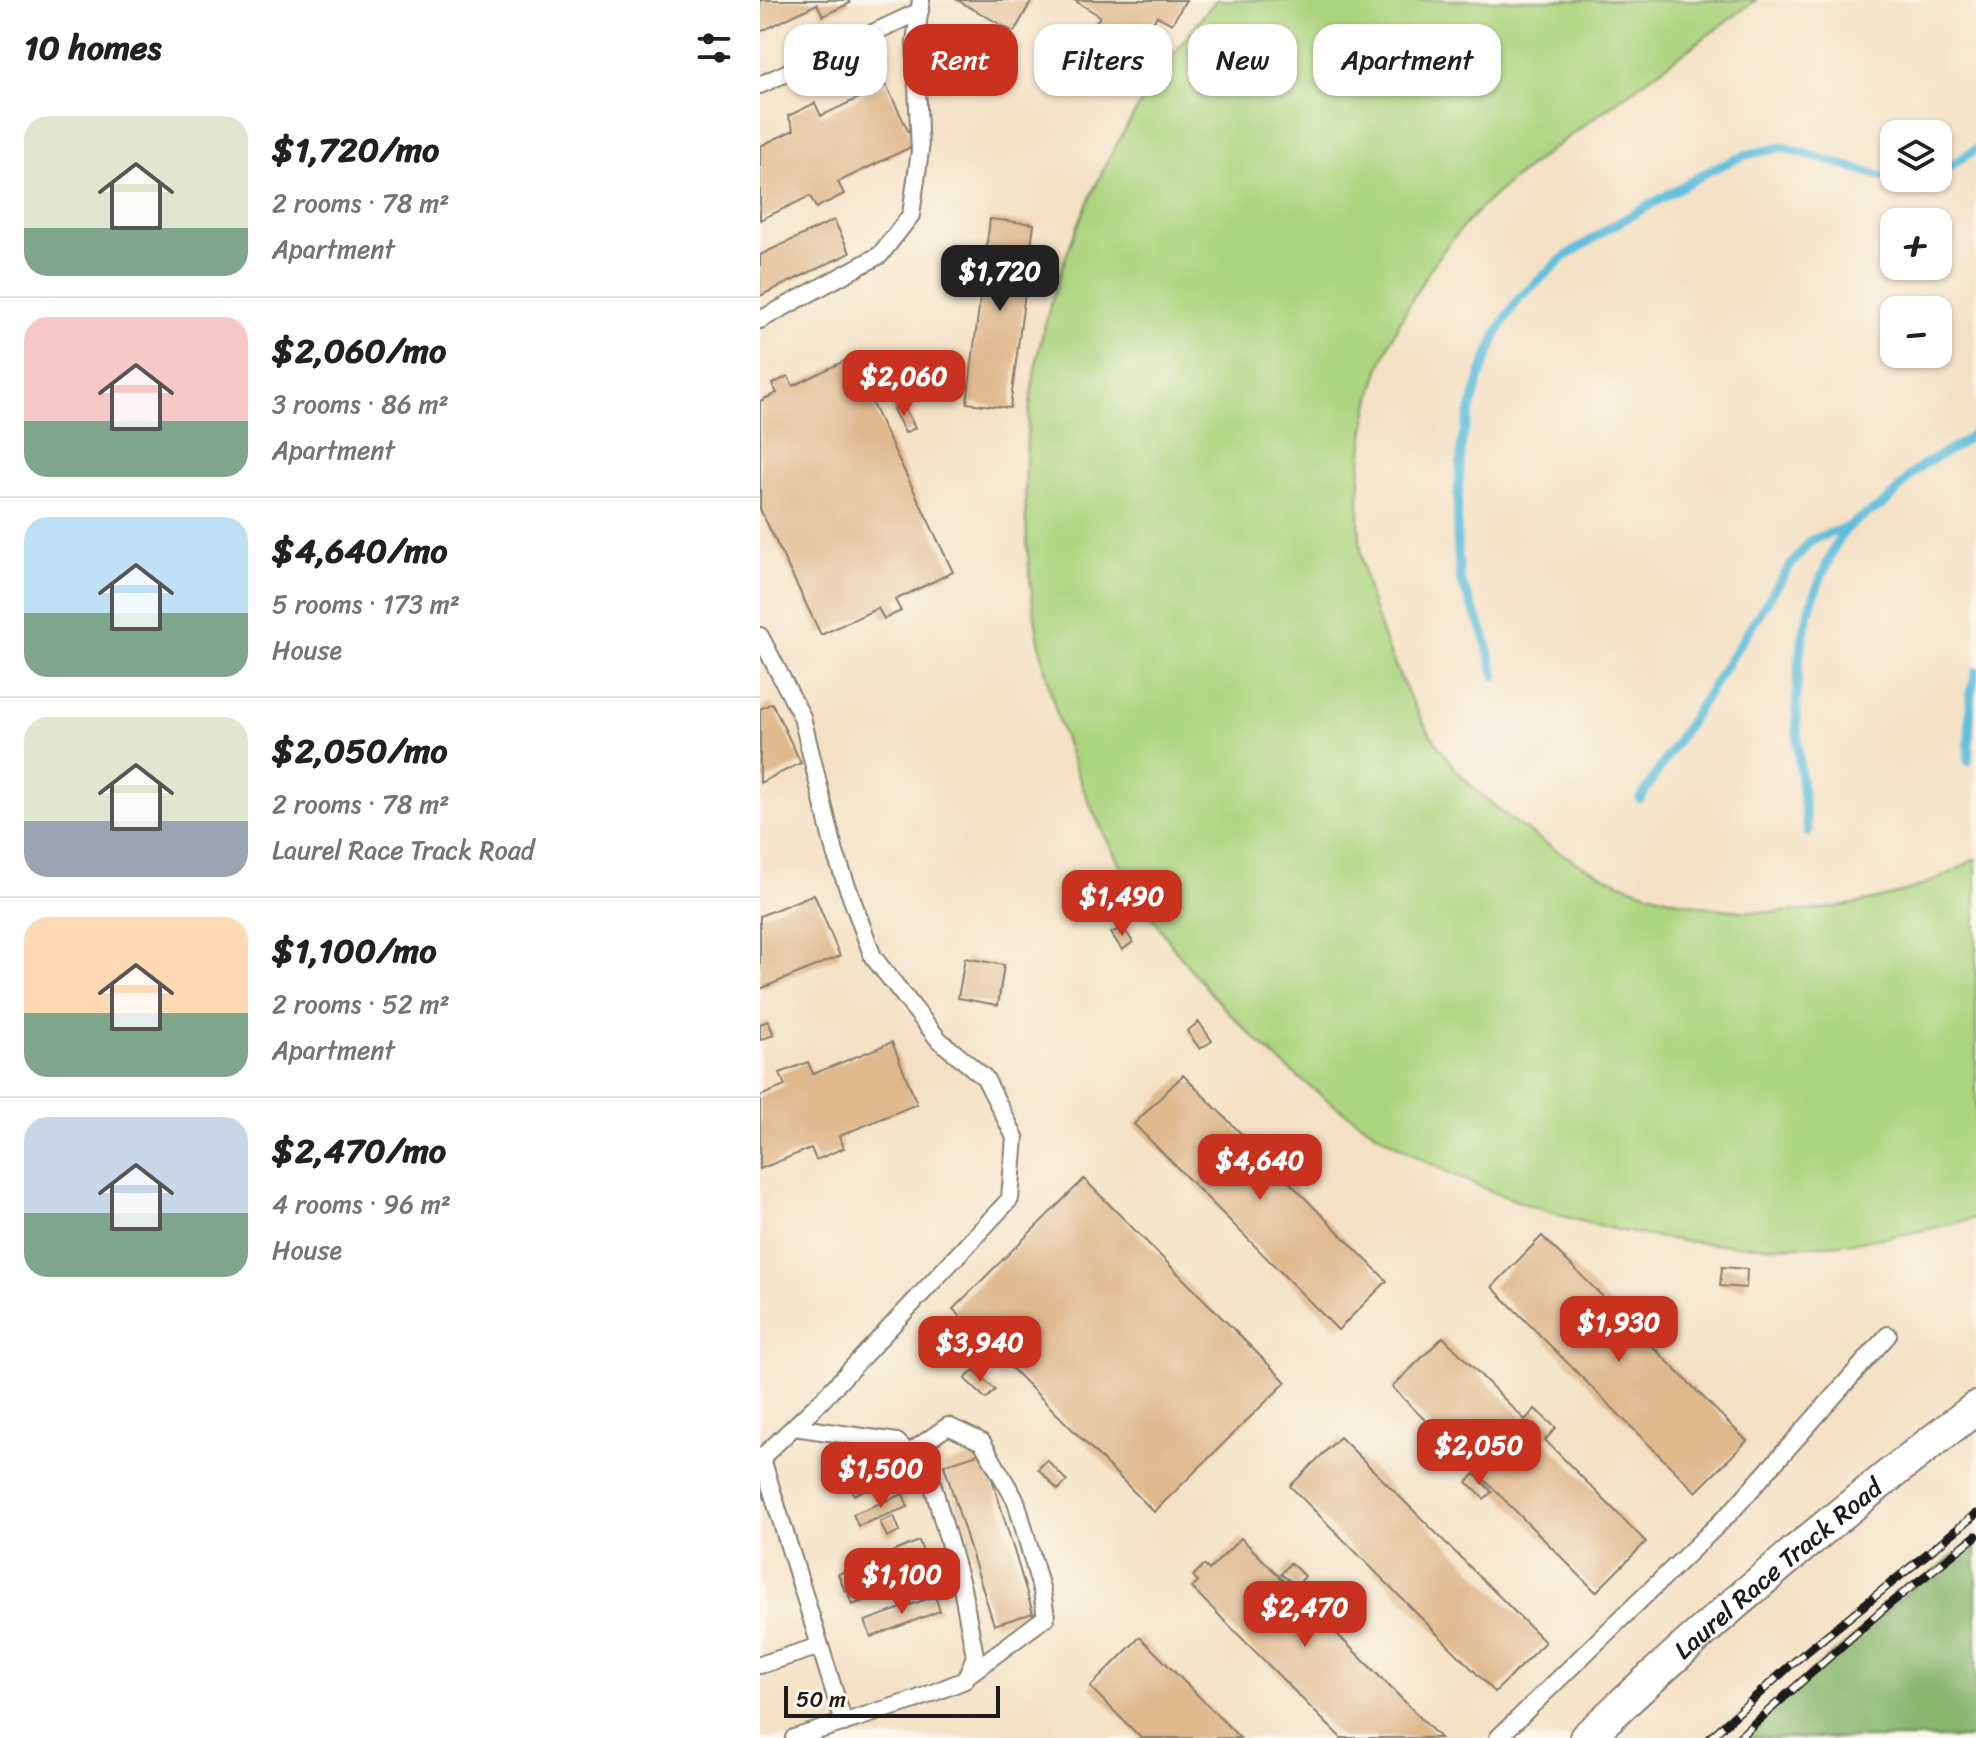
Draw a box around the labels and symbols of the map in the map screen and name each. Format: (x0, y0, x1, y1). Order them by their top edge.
pin: $1,720 (935, 245, 1065, 313)
pin: $2,060 (839, 350, 969, 418)
pin: $1,490 (1057, 870, 1187, 938)
pin: $4,640 (1195, 1134, 1325, 1202)
pin: $1,930 (1554, 1296, 1684, 1364)
pin: $3,940 (915, 1316, 1045, 1384)
pin: $2,050 (1414, 1419, 1544, 1487)
pin: $1,500 (816, 1442, 946, 1510)
street label: Laurel Race Track Road (1662, 1465, 1894, 1671)
pin: $1,100 (837, 1548, 967, 1616)
pin: $2,470 (1240, 1581, 1370, 1649)
scale bar (784, 1682, 1000, 1718)

